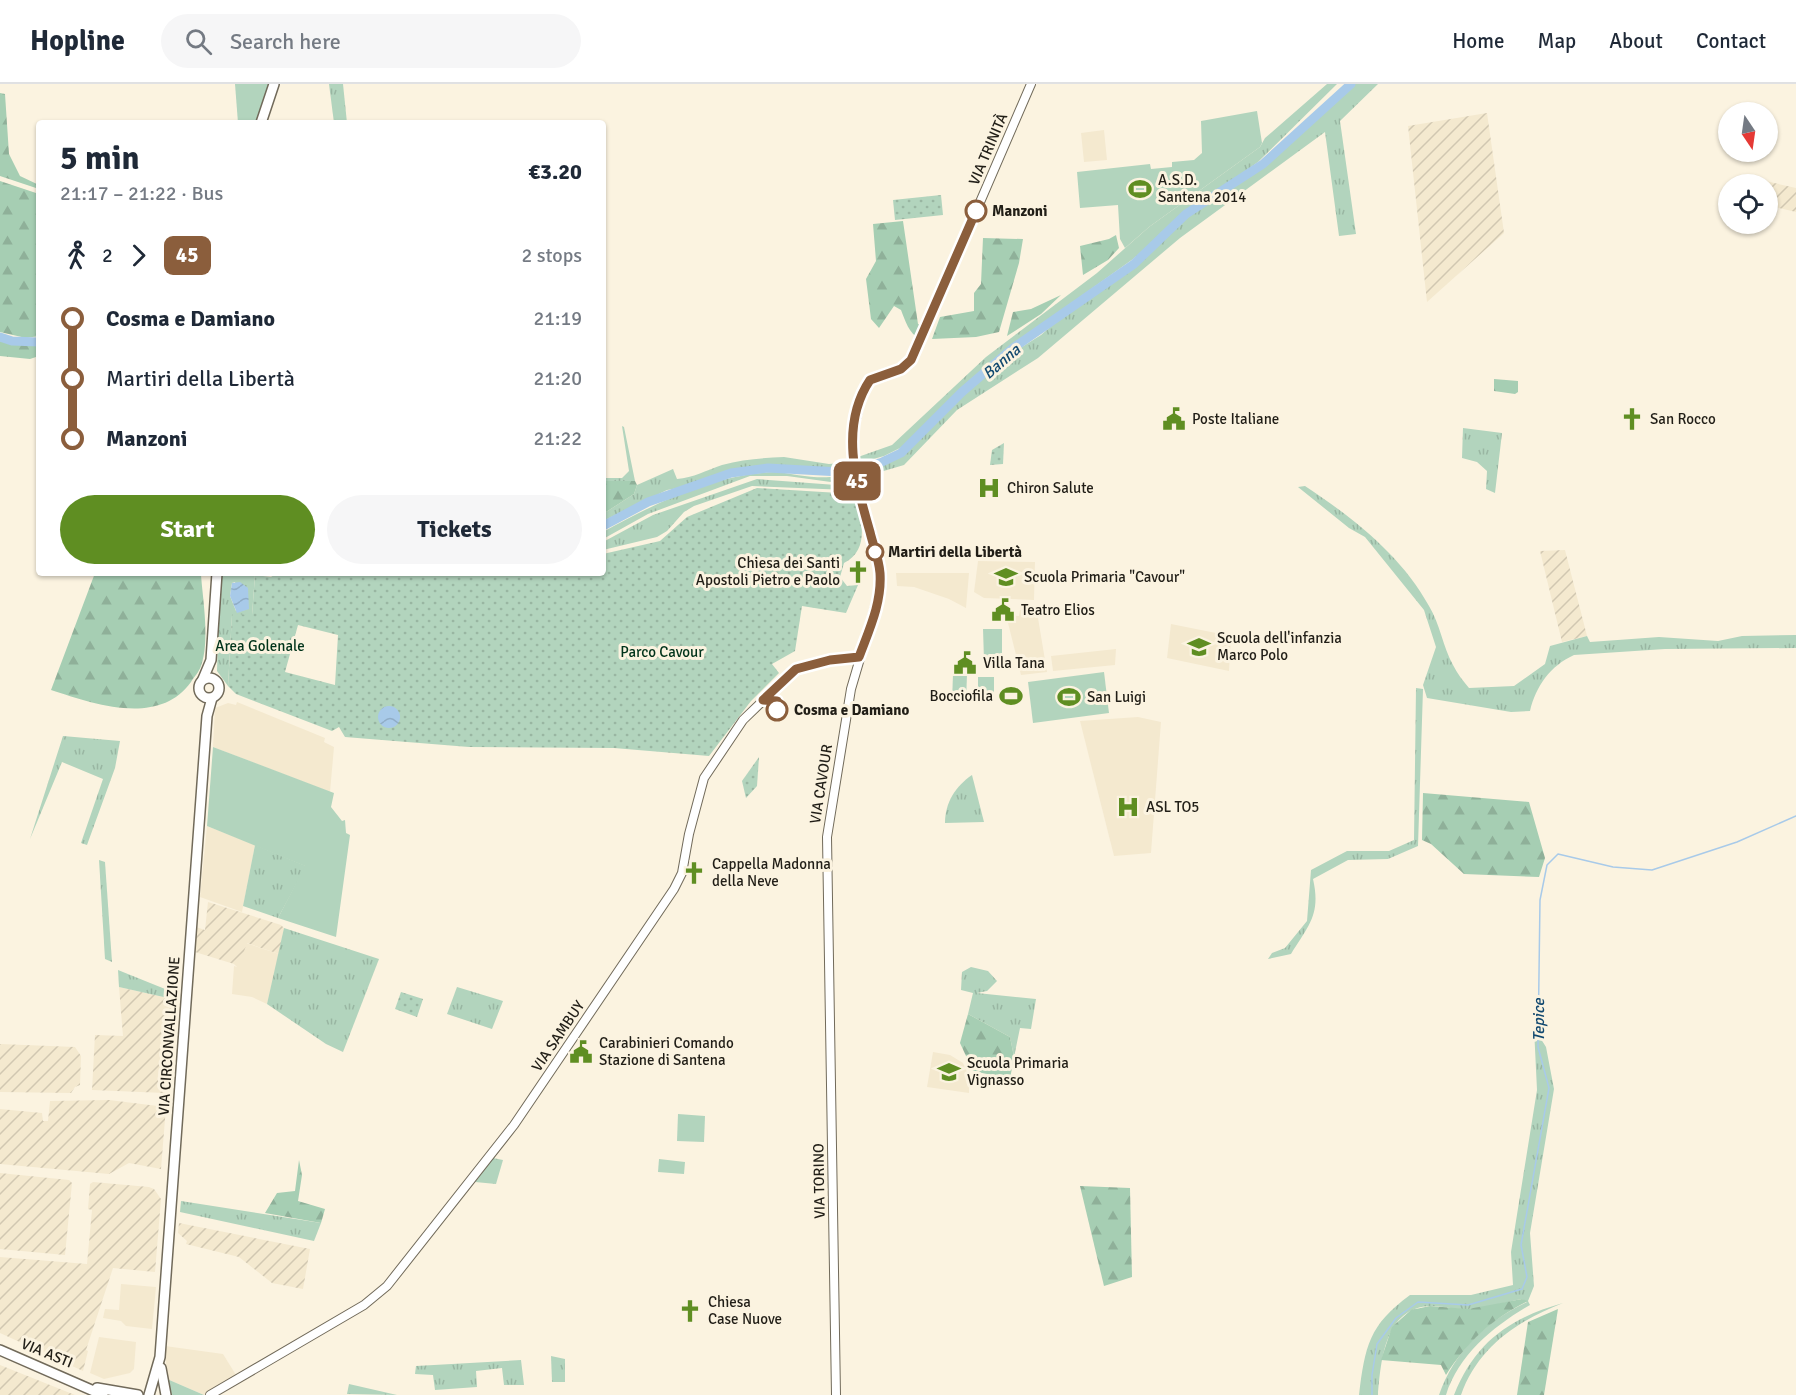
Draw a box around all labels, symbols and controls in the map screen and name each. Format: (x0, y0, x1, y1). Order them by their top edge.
search box (161, 14, 581, 68)
text: Hopline (30, 24, 125, 58)
icon: search (182, 25, 215, 58)
text: Search here (230, 28, 341, 55)
text: Home (1452, 28, 1505, 54)
text: Map (1538, 28, 1576, 54)
text: About (1609, 28, 1663, 54)
text: Contact (1696, 28, 1766, 54)
north arrow (1718, 102, 1778, 162)
map controls (1718, 102, 1778, 234)
street label: VIA TRINITÀ (964, 110, 1011, 188)
text: 5 min (60, 138, 140, 179)
text: €3.20 (528, 158, 582, 185)
place label: A.S.D. Santena 2014 (1158, 171, 1246, 206)
button: locate (1718, 174, 1778, 234)
sports icon: A.S.D. Santena 2014 (1127, 176, 1153, 202)
text: 21:17 – 21:22 · Bus (60, 181, 223, 206)
marker: Manzoni (965, 200, 987, 222)
place label: Manzoni (992, 202, 1048, 220)
icon: walk (60, 239, 93, 272)
icon: forward (122, 239, 155, 272)
text: 45 (176, 242, 199, 268)
text: 2 (102, 243, 113, 268)
text: 2 stops (521, 243, 582, 268)
text: Cosma e Damiano (106, 305, 275, 332)
text: 21:19 (533, 306, 582, 331)
water label: Banna (979, 339, 1025, 384)
text: Martiri della Libertà (106, 365, 295, 392)
text: 21:20 (533, 366, 582, 391)
public building icon: Poste Italiane (1161, 406, 1187, 432)
church icon: San Rocco (1619, 406, 1645, 432)
place label: Poste Italiane (1192, 410, 1279, 428)
place label: San Rocco (1650, 410, 1716, 428)
text: Manzoni (106, 425, 187, 452)
text: 21:22 (533, 426, 582, 451)
line badge: 45 (830, 462, 884, 500)
text: 45 (846, 468, 868, 494)
hospital icon: Chiron Salute (976, 475, 1002, 501)
place label: Chiron Salute (1007, 479, 1094, 497)
button: Start (60, 495, 315, 564)
button: Tickets (327, 495, 582, 564)
marker: Martiri della Libertà (866, 543, 884, 561)
place label: Martiri della Libertà (888, 543, 1022, 561)
place label: Chiesa dei Santi Apostoli Pietro e Paolo (696, 554, 840, 589)
church icon: Chiesa dei Santi Apostoli Pietro e Paolo (845, 559, 871, 585)
school or university icon: Scuola Primaria "Cavour" (993, 564, 1019, 590)
place label: Scuola Primaria "Cavour" (1024, 568, 1185, 586)
public building icon: Teatro Elios (990, 597, 1016, 623)
place label: Teatro Elios (1021, 601, 1095, 619)
place label: Scuola dell'infanzia Marco Polo (1217, 629, 1342, 664)
school or university icon: Scuola dell'infanzia Marco Polo (1186, 634, 1212, 660)
park label: Area Golenale (215, 637, 305, 655)
park label: Parco Cavour (620, 643, 704, 661)
public building icon: Villa Tana (952, 650, 978, 676)
place label: Villa Tana (983, 654, 1045, 672)
sports icon: Bocciofila (998, 683, 1024, 709)
sports icon: San Luigi (1056, 684, 1082, 710)
place label: Bocciofila (929, 687, 993, 705)
place label: San Luigi (1087, 688, 1146, 706)
marker: Cosma e Damiano (766, 699, 788, 721)
place label: Cosma e Damiano (794, 701, 909, 719)
street label: VIA CAVOUR (806, 743, 836, 825)
hospital icon: ASL TO5 (1115, 794, 1141, 820)
place label: ASL TO5 (1146, 798, 1199, 816)
place label: Cappella Madonna della Neve (712, 855, 831, 890)
church icon: Cappella Madonna della Neve (681, 860, 707, 886)
street label: VIA CIRCONVALLAZIONE (154, 956, 184, 1116)
street label: VIA SAMBUY (528, 997, 589, 1075)
water label: Tepice (1529, 998, 1549, 1041)
place label: Carabinieri Comando Stazione di Santena (599, 1034, 734, 1069)
public building icon: Carabinieri Comando Stazione di Santena (568, 1039, 594, 1065)
place label: Scuola Primaria Vignasso (967, 1054, 1069, 1089)
school or university icon: Scuola Primaria Vignasso (936, 1059, 962, 1085)
street label: VIA TORINO (809, 1143, 829, 1219)
place label: Chiesa Case Nuove (708, 1293, 782, 1328)
church icon: Chiesa Case Nuove (677, 1298, 703, 1324)
street label: VIA ASTI (18, 1334, 76, 1372)

